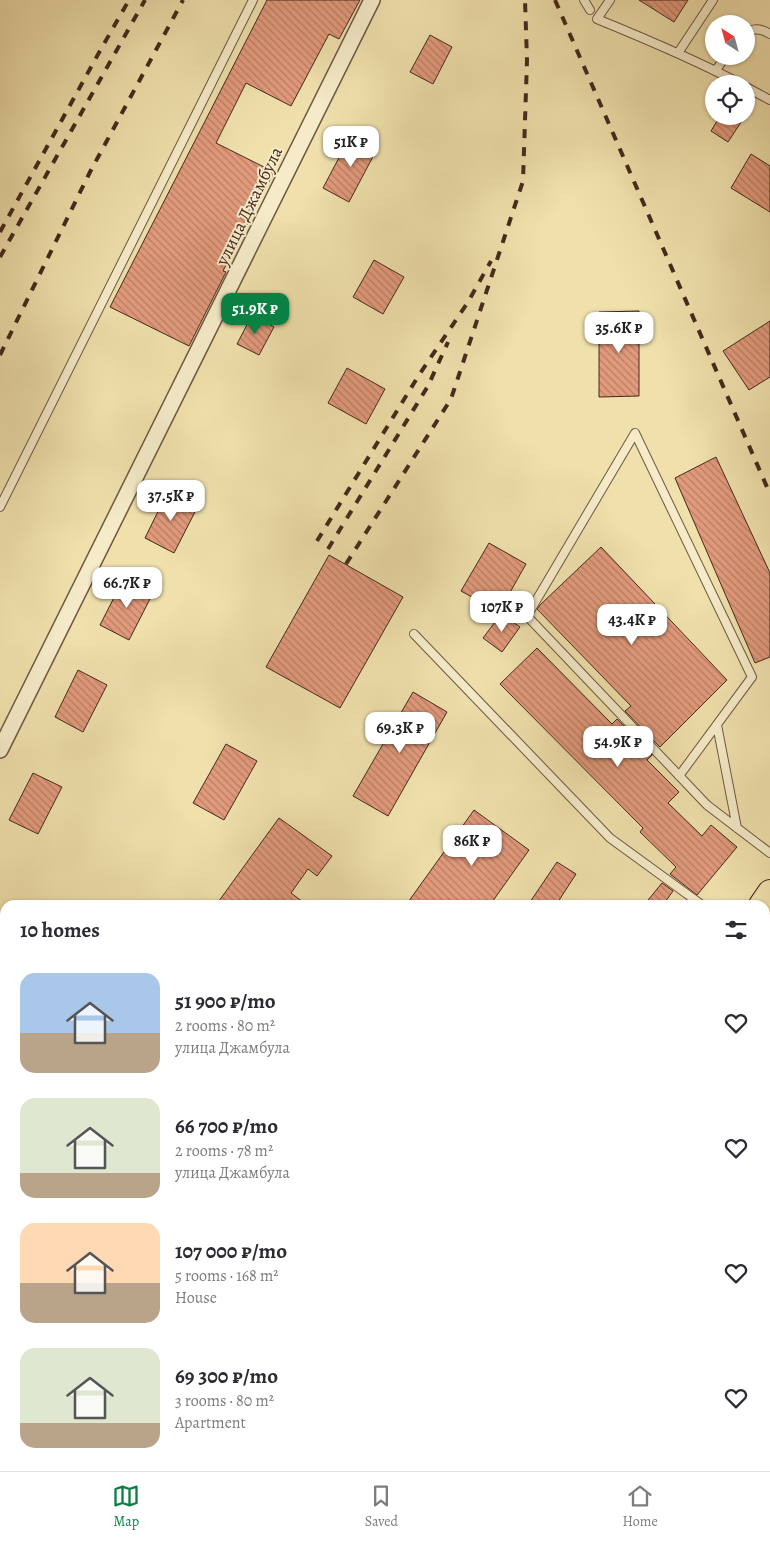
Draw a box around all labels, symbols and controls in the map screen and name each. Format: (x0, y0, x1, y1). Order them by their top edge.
north arrow (705, 15, 755, 65)
map controls (705, 15, 755, 125)
button: locate (705, 75, 755, 125)
pin: 51K ₽ (316, 126, 386, 168)
text: 51K ₽ (334, 131, 368, 153)
street label: улица Джамбула (209, 142, 288, 270)
pin: 51.9K ₽ (209, 292, 301, 335)
text: 51.9K ₽ (232, 298, 278, 320)
pin: 35.6K ₽ (573, 312, 665, 354)
text: 35.6K ₽ (595, 317, 643, 339)
pin: 37.5K ₽ (125, 480, 217, 522)
text: 37.5K ₽ (148, 485, 194, 507)
pin: 66.7K ₽ (81, 566, 173, 609)
text: 66.7K ₽ (103, 572, 151, 594)
pin: 107K ₽ (461, 590, 543, 633)
text: 107K ₽ (481, 596, 523, 618)
pin: 43.4K ₽ (586, 604, 678, 646)
text: 43.4K ₽ (608, 609, 656, 631)
pin: 69.3K ₽ (354, 712, 446, 754)
text: 69.3K ₽ (376, 717, 424, 739)
pin: 54.9K ₽ (572, 726, 664, 768)
text: 54.9K ₽ (594, 731, 642, 753)
pin: 86K ₽ (437, 824, 507, 867)
text: 86K ₽ (454, 830, 490, 852)
text: 10 homes (20, 916, 100, 944)
icon: filters (722, 916, 750, 944)
text: 51 900 ₽/mo (175, 987, 276, 1015)
icon: home (60, 993, 120, 1053)
icon: heart (722, 1009, 750, 1037)
text: 2 rooms · 80 m² (175, 1015, 275, 1037)
text: улица Джамбула (175, 1037, 290, 1059)
text: 66 700 ₽/mo (175, 1112, 278, 1140)
icon: home (60, 1118, 120, 1178)
icon: heart (722, 1134, 750, 1162)
text: 2 rooms · 78 m² (175, 1140, 273, 1162)
text: улица Джамбула (175, 1162, 290, 1184)
text: 107 000 ₽/mo (175, 1237, 287, 1265)
icon: home (60, 1243, 120, 1303)
icon: heart (722, 1259, 750, 1287)
text: 5 rooms · 168 m² (175, 1265, 279, 1287)
text: House (175, 1287, 217, 1309)
text: 69 300 ₽/mo (175, 1362, 278, 1390)
icon: home (60, 1368, 120, 1428)
icon: heart (722, 1384, 750, 1412)
text: 3 rooms · 80 m² (175, 1390, 274, 1412)
text: Apartment (175, 1412, 246, 1434)
tab: Map (112, 1482, 140, 1531)
tab: Saved (365, 1482, 398, 1531)
tab: Home (623, 1482, 658, 1531)

